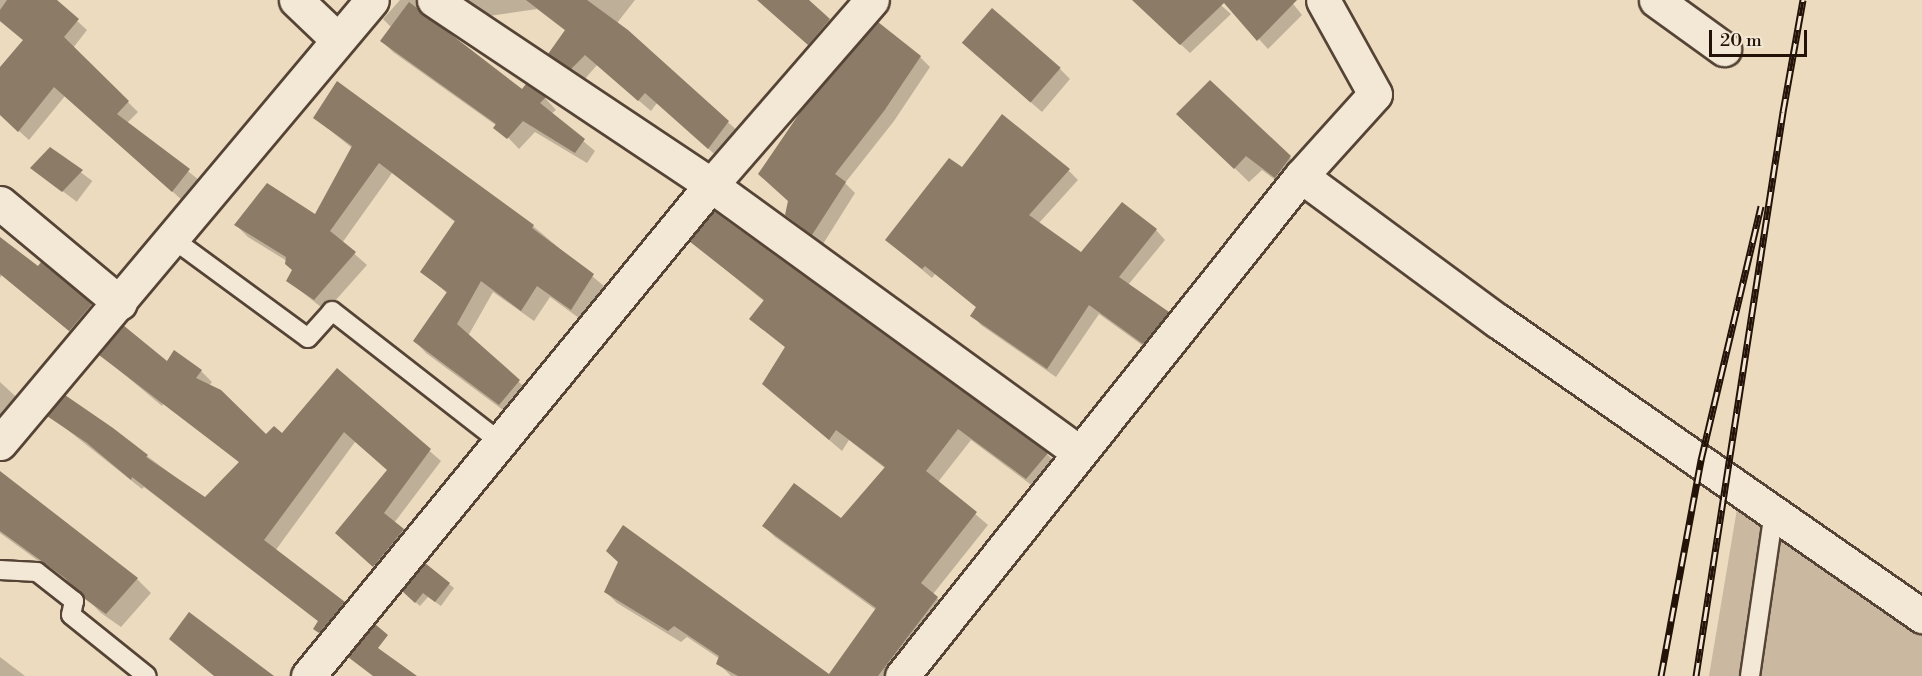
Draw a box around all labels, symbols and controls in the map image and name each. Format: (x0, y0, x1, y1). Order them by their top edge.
scale bar (1712, 18, 1810, 56)
text: 20 m (1720, 29, 1762, 52)

